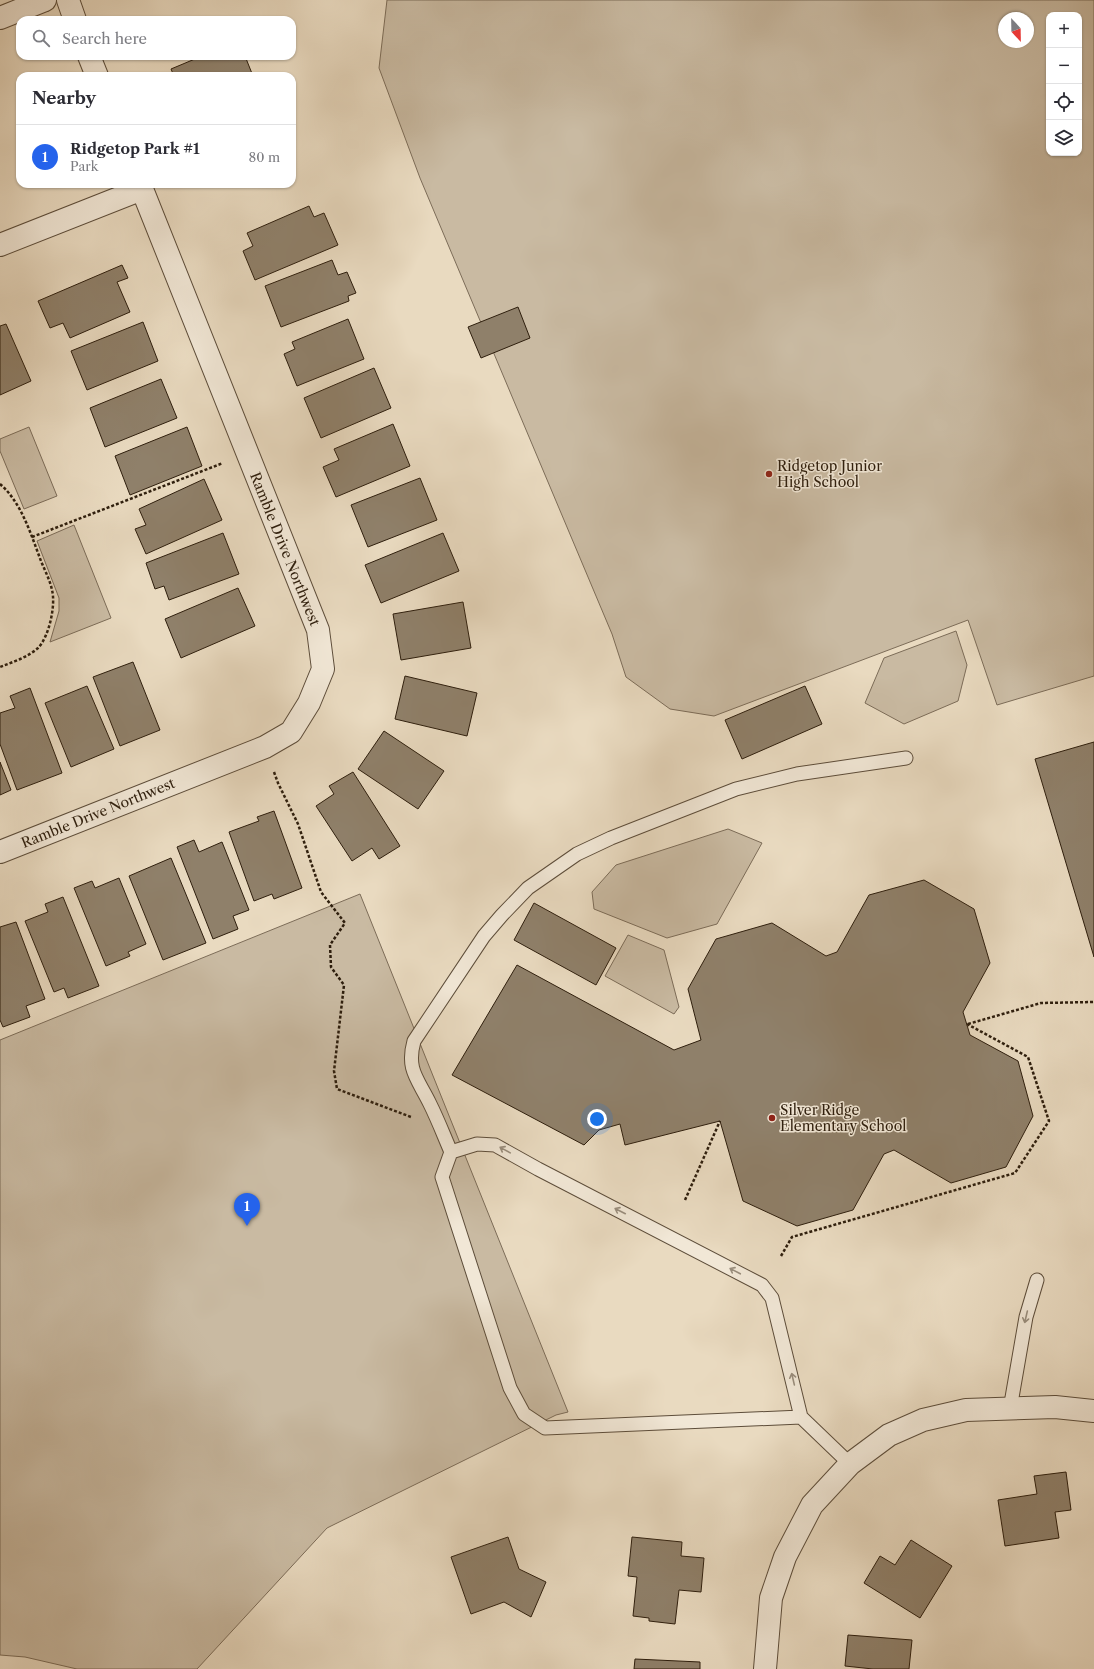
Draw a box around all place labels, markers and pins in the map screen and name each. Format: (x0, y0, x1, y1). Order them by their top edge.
place label: Ridgetop Junior High School (777, 457, 882, 491)
marker: Ridgetop Junior High School (764, 469, 774, 479)
place label: Silver Ridge Elementary School (780, 1101, 906, 1135)
marker: Silver Ridge Elementary School (767, 1113, 777, 1123)
pin: 1 (234, 1193, 260, 1226)

